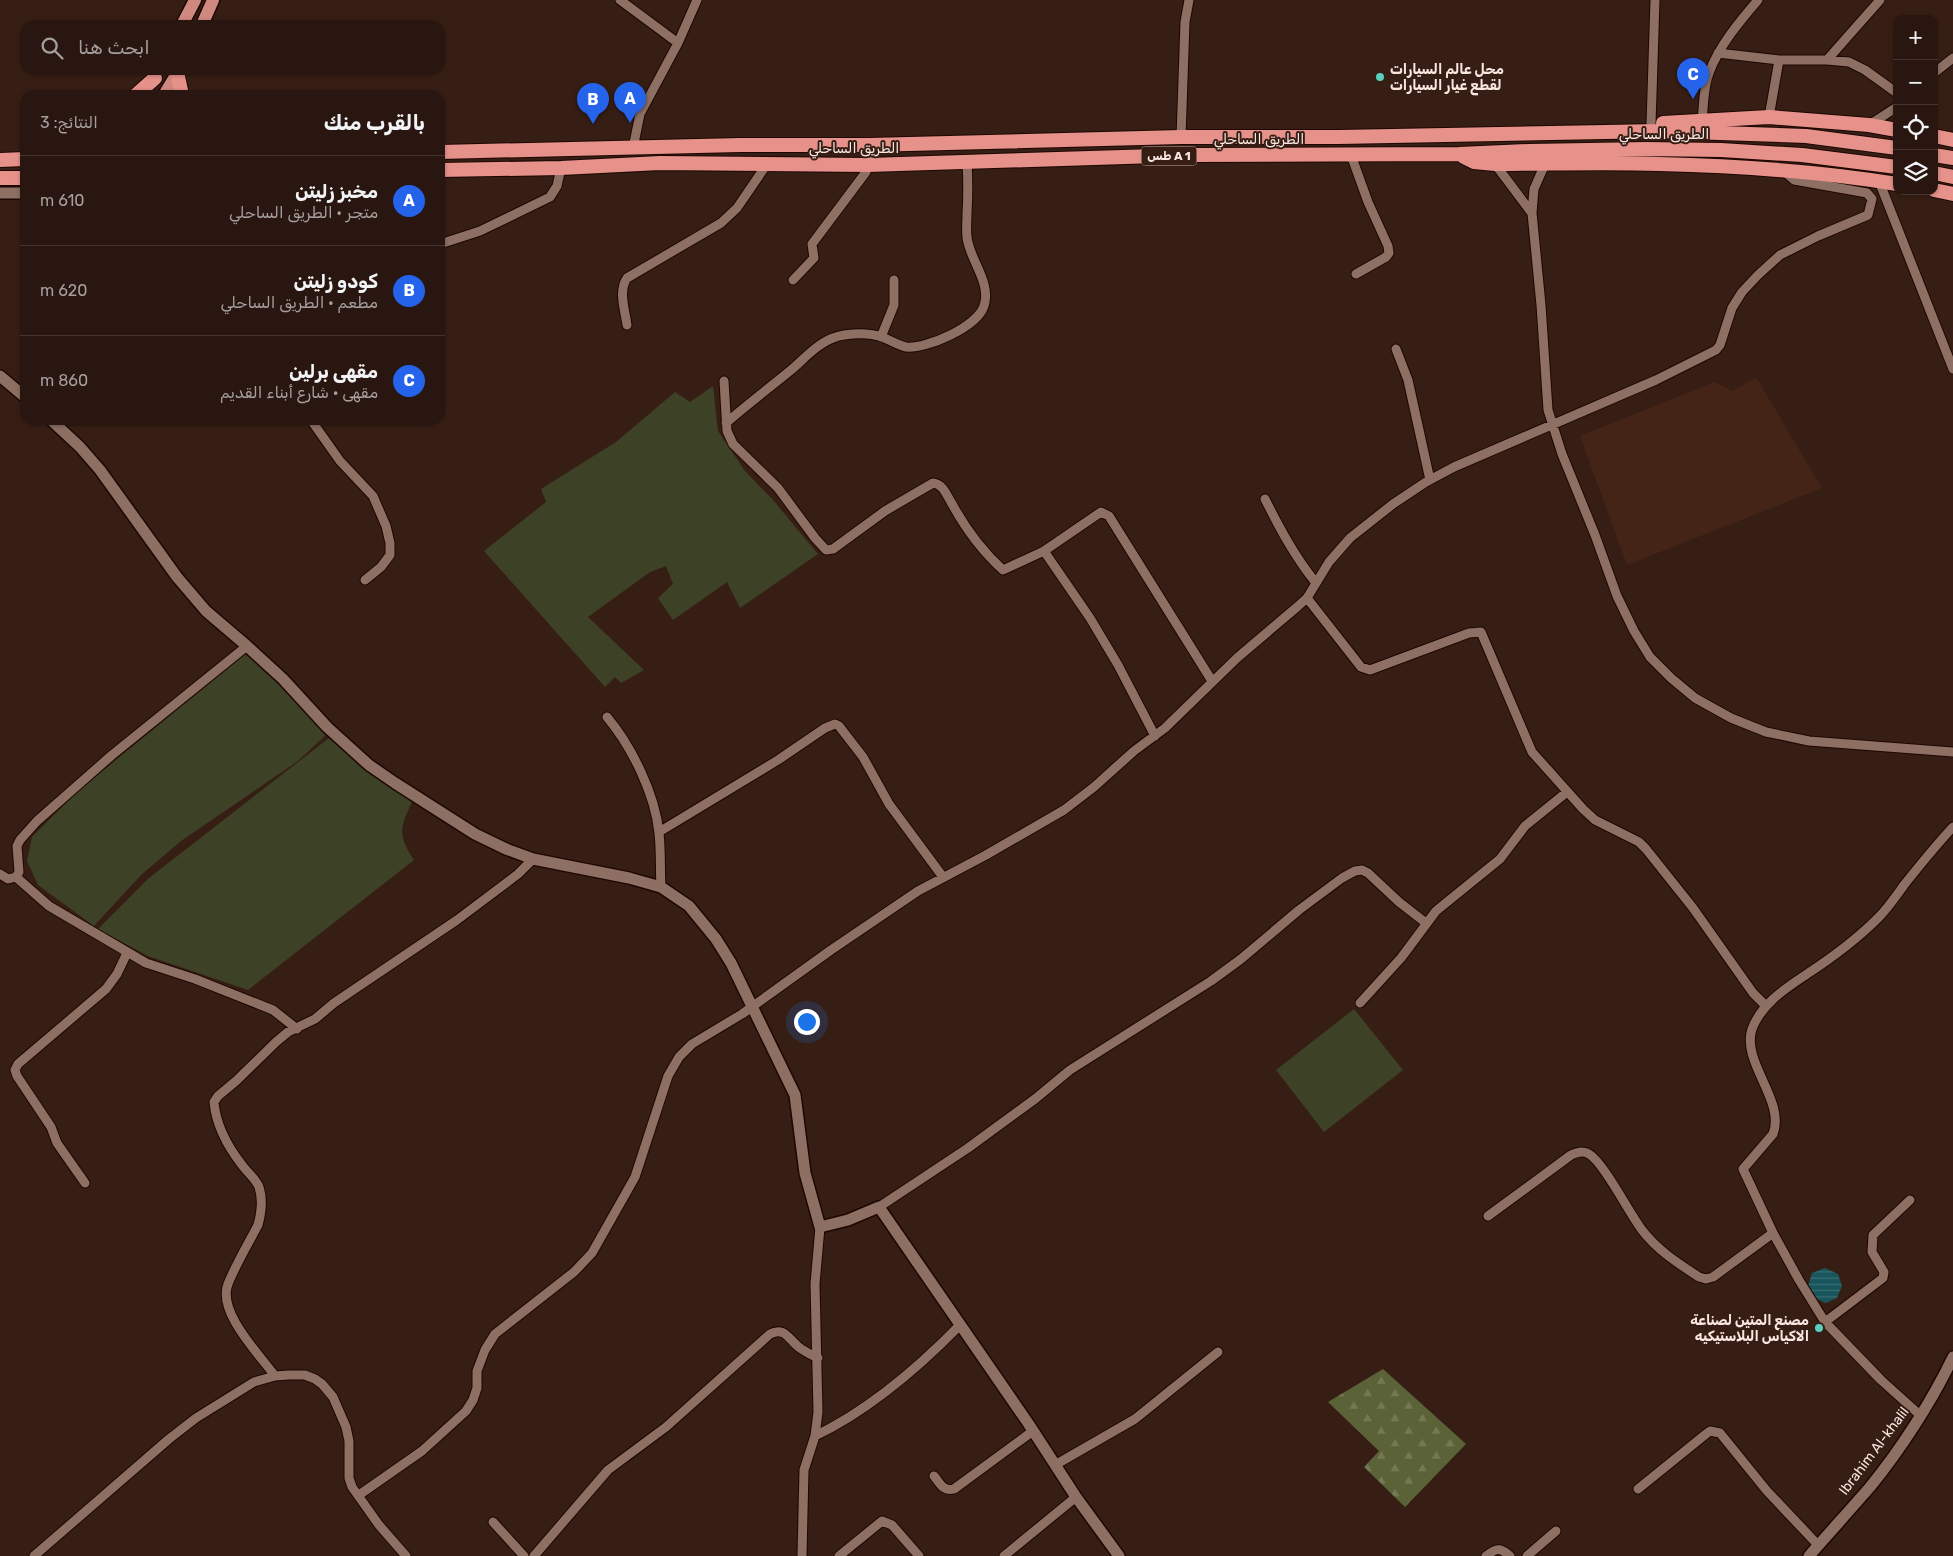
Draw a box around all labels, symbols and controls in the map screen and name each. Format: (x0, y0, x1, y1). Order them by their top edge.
map controls (1893, 15, 1938, 195)
button: + (1893, 15, 1938, 60)
search box (20, 20, 445, 75)
icon: search (38, 34, 66, 62)
text: ابحث هنا (78, 36, 150, 59)
pin: C (1677, 58, 1709, 99)
button: − (1893, 60, 1938, 105)
place label: محل عالم السيارات لقطع غيار السيارات (1390, 61, 1504, 96)
marker: محل عالم السيارات لقطع غيار السيارات (1374, 71, 1386, 83)
pin: A (614, 82, 646, 123)
pin: B (577, 83, 609, 124)
button: locate (1893, 105, 1938, 150)
text: بالقرب منك (324, 110, 425, 135)
text: النتائج: 3 (40, 113, 98, 132)
street label: الطريق الساحلي (1619, 126, 1709, 145)
street label: الطريق الساحلي (1214, 131, 1304, 150)
street label: الطريق الساحلي (809, 140, 899, 159)
road number: طس A 1 (1142, 146, 1196, 166)
button: layers (1893, 150, 1938, 195)
text: مخبز زليتن (295, 180, 378, 203)
text: 610 m (40, 191, 84, 210)
text: A (403, 191, 415, 210)
text: متجر · الطريق الساحلي (229, 203, 378, 222)
text: كودو زليتن (294, 270, 378, 293)
text: 620 m (40, 281, 87, 300)
text: B (403, 281, 415, 300)
text: مطعم · الطريق الساحلي (221, 293, 378, 312)
text: مقهى برلين (289, 360, 378, 383)
text: 860 m (40, 371, 88, 390)
text: C (403, 371, 415, 390)
text: مقهى · شارع أبناء القديم (220, 383, 378, 402)
your location (794, 1009, 820, 1035)
place label: مصنع المتين لصناعة الاكياس البلاستيكيه (1690, 1312, 1809, 1345)
marker: مصنع المتين لصناعة الاكياس البلاستيكيه (1813, 1322, 1825, 1334)
street label: Ibrahim Al-khalil (1835, 1404, 1913, 1498)

